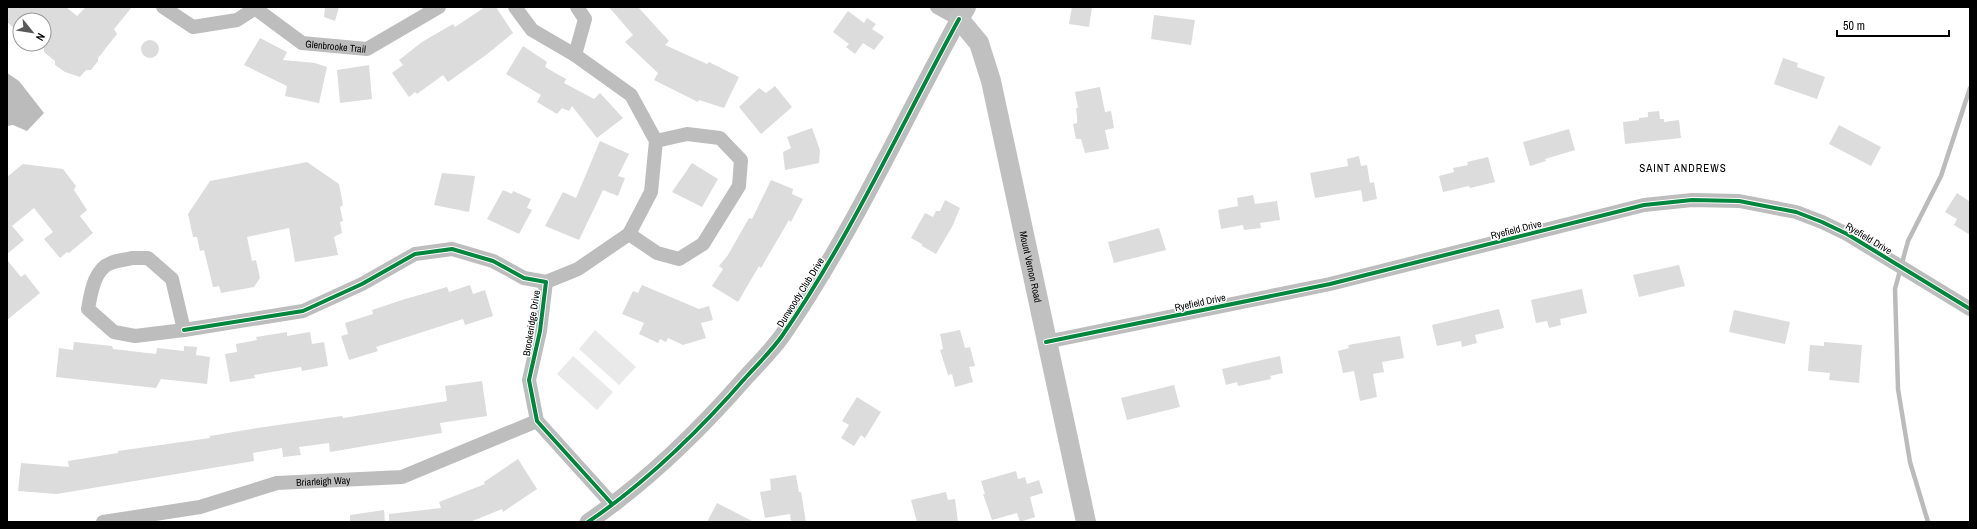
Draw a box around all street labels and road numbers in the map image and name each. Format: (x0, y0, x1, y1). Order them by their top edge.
street label: Glenbrooke Trail (305, 37, 367, 56)
street label: Ryefield Drive (1489, 217, 1543, 242)
street label: Ryefield Drive (1843, 219, 1895, 258)
street label: Mount Vernon Road (1016, 230, 1045, 304)
street label: Dunwoody Club Drive (774, 255, 827, 330)
street label: Brookeridge Drive (520, 289, 543, 357)
street label: Ryefield Drive (1173, 291, 1227, 314)
street label: Briarleigh Way (296, 473, 351, 489)

